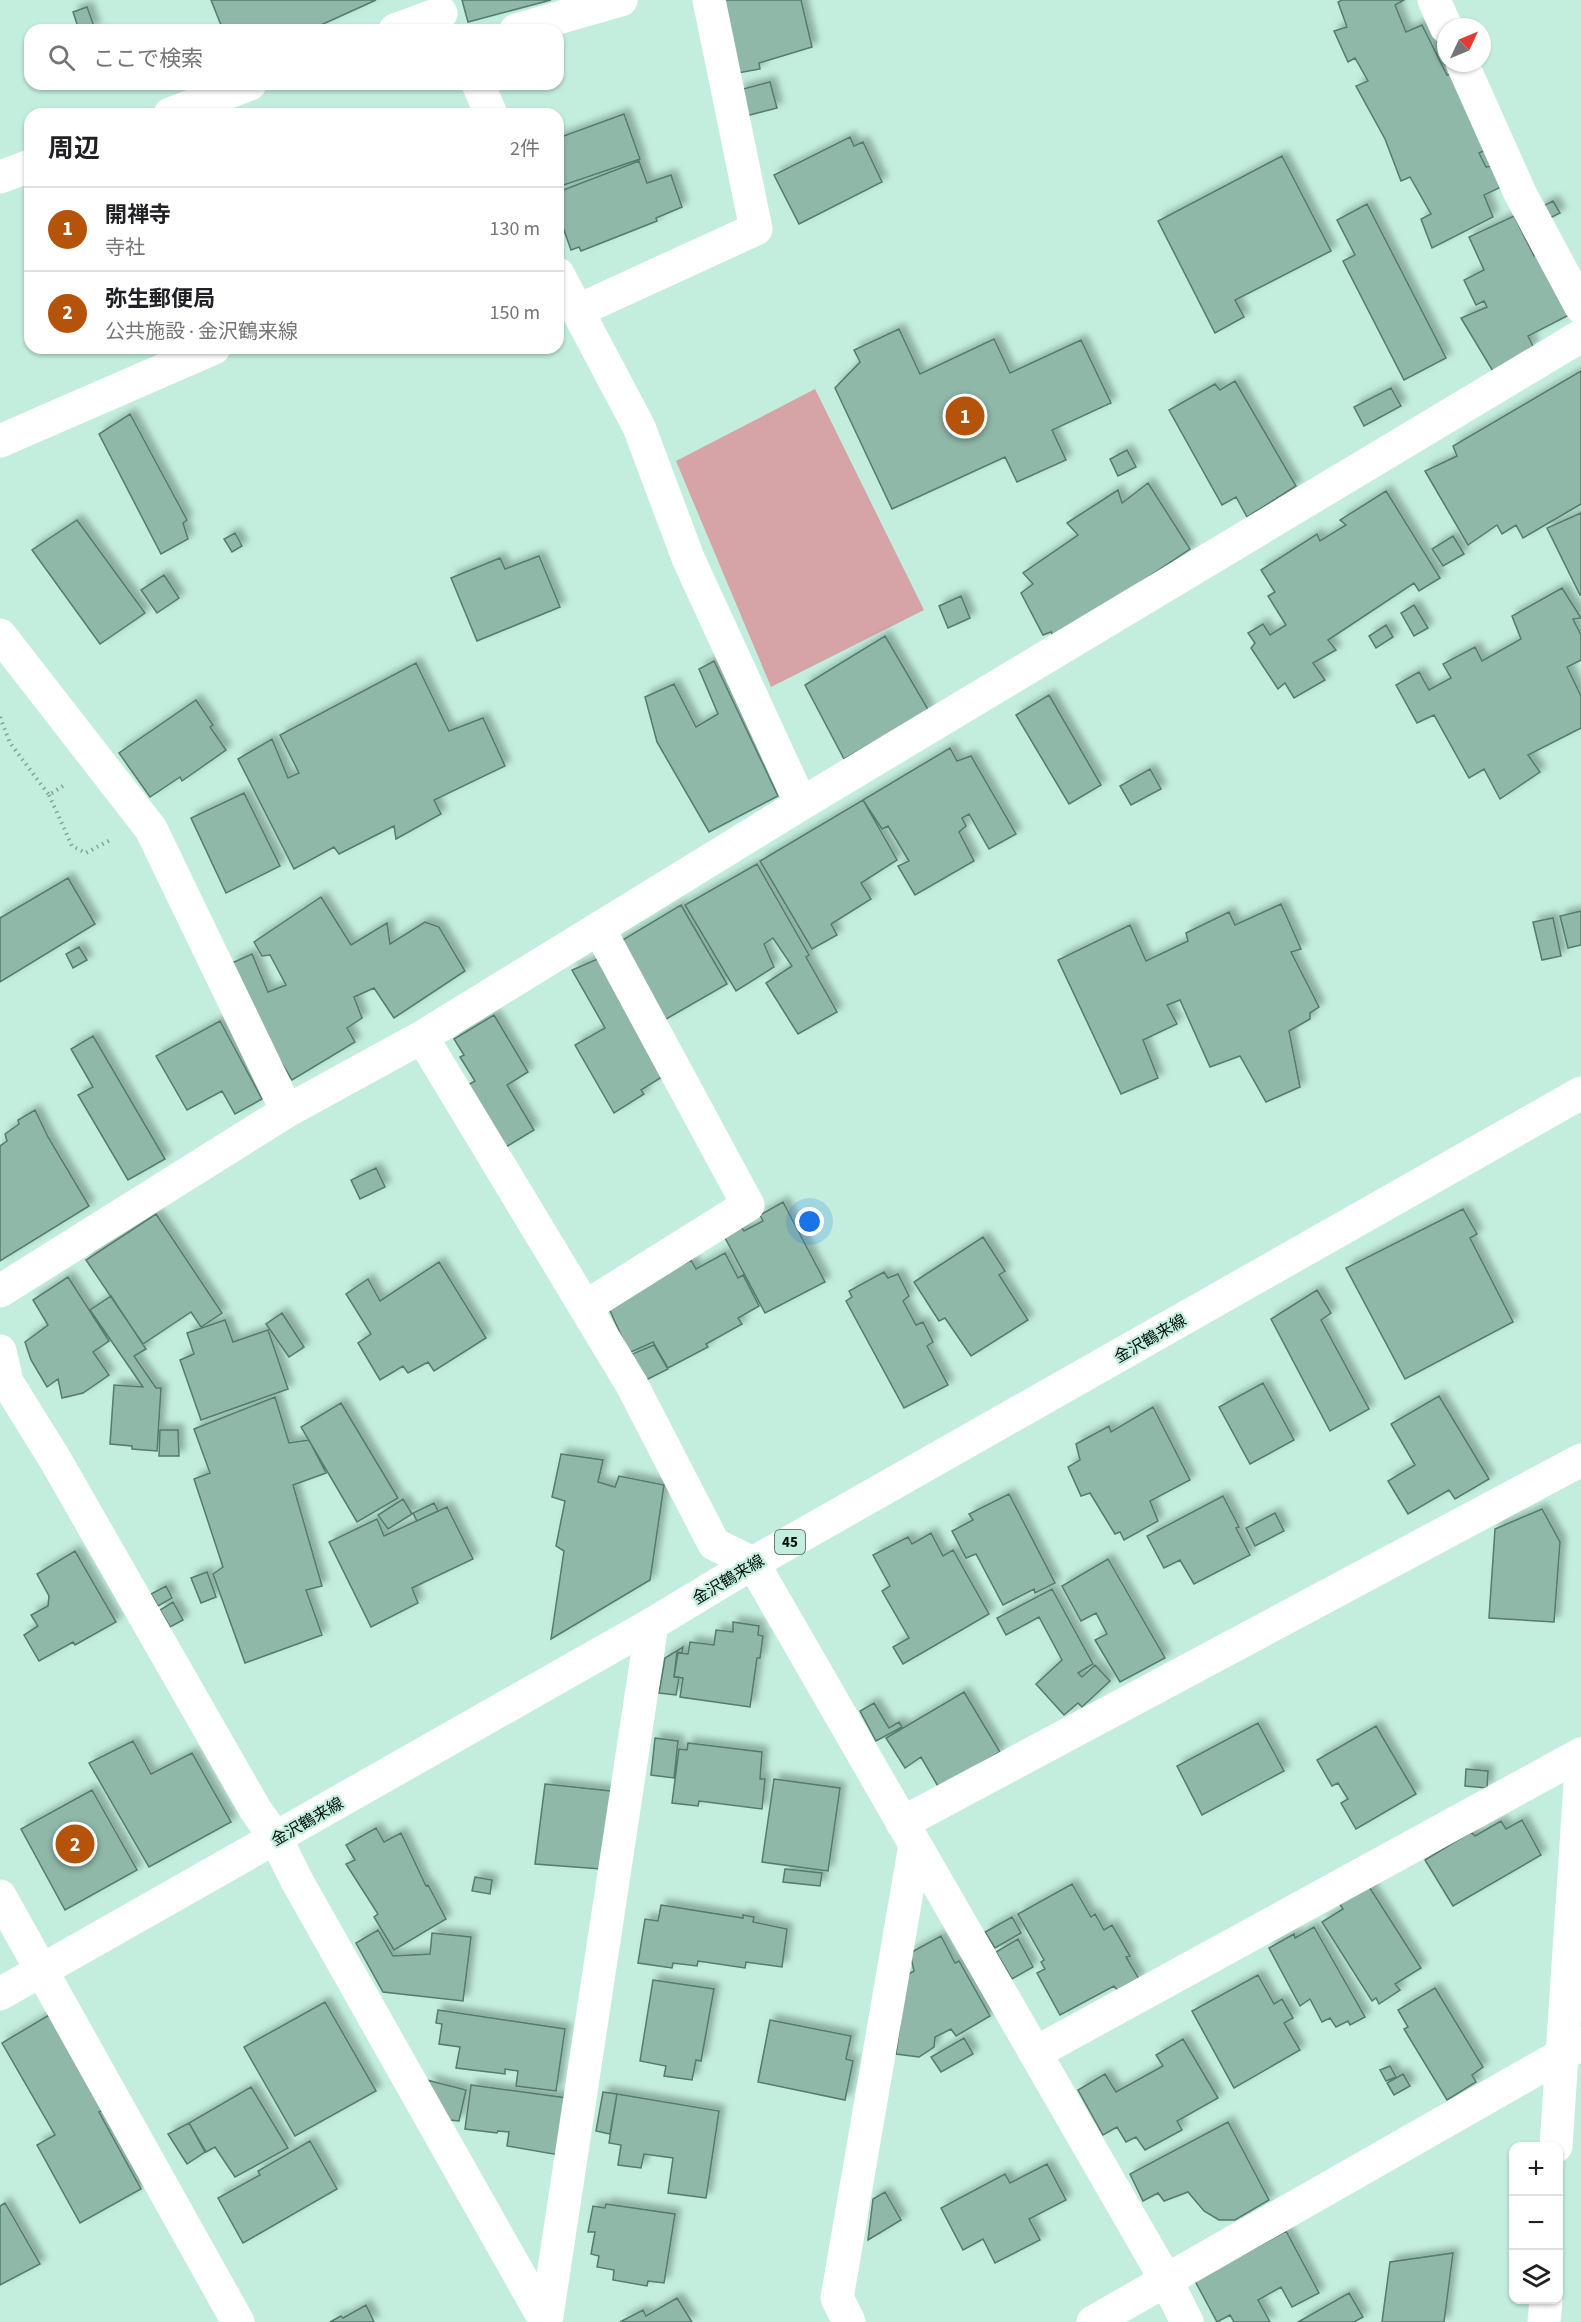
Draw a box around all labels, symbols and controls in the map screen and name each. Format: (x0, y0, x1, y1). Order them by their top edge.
north arrow (1437, 18, 1491, 72)
search box (24, 24, 564, 90)
icon: search (45, 41, 78, 74)
text: ここで検索 (93, 43, 203, 75)
text: 周辺 (48, 130, 100, 167)
text: 2件 (510, 135, 540, 163)
text: 開禅寺 (105, 199, 171, 231)
text: 1 (62, 215, 73, 243)
text: 130 m (490, 215, 540, 243)
text: 寺社 (105, 234, 145, 262)
text: 弥生郵便局 (105, 283, 215, 315)
text: 2 (62, 299, 73, 327)
text: 150 m (490, 299, 540, 327)
text: 公共施設 · 金沢鶴来線 (105, 318, 298, 346)
pin: 1 (946, 394, 984, 438)
your location (795, 1207, 824, 1236)
street label: 金沢鶴来線 (1110, 1309, 1191, 1368)
road number: 45 (775, 1530, 805, 1554)
street label: 金沢鶴来線 (689, 1550, 768, 1610)
street label: 金沢鶴来線 (267, 1792, 348, 1851)
pin: 2 (56, 1822, 94, 1866)
map controls (1509, 2142, 1563, 2304)
button: + (1509, 2142, 1563, 2196)
button: − (1509, 2196, 1563, 2250)
button: layers (1509, 2250, 1563, 2304)

